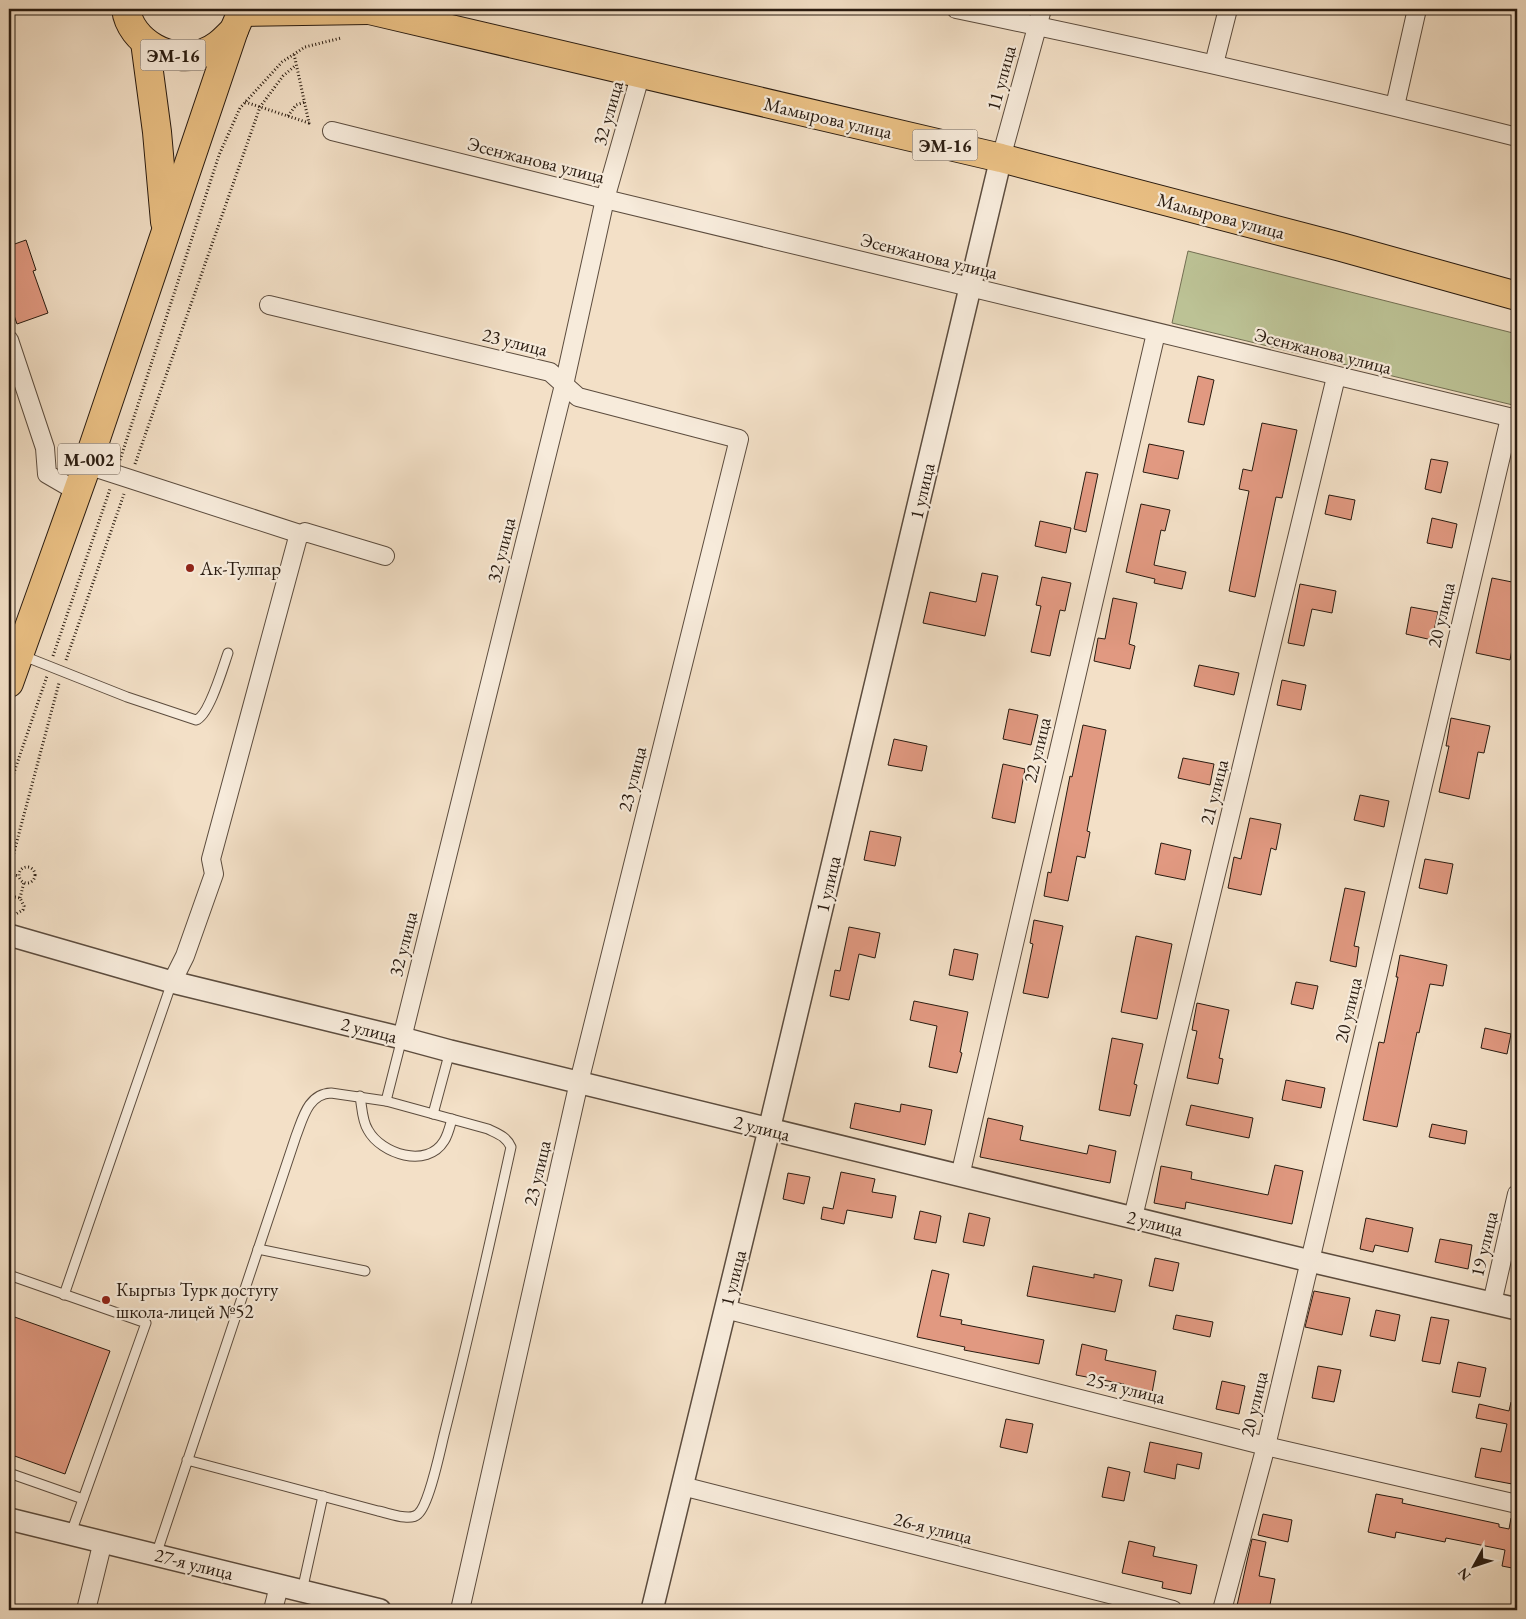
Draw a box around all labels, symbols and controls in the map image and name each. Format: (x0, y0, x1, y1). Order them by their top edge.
road number: ЭМ-16 (140, 40, 206, 70)
street label: 11 улица (980, 42, 1022, 113)
street label: 32 улица (587, 77, 629, 148)
street label: Мамырова улица (761, 91, 895, 145)
road number: ЭМ-16 (912, 130, 978, 160)
street label: Эсенжанова улица (465, 131, 608, 189)
street label: Мамырова улица (1155, 187, 1288, 245)
street label: Эсенжанова улица (858, 227, 1001, 285)
street label: 23 улица (480, 322, 551, 362)
street label: Эсенжанова улица (1252, 322, 1395, 380)
road number: M-002 (58, 444, 120, 474)
street label: 1 улица (903, 460, 941, 522)
street label: 32 улица (481, 514, 521, 585)
place label: Ак-Тулпар (199, 556, 281, 581)
marker: Ак-Тулпар (184, 562, 196, 574)
street label: 20 улица (1421, 579, 1461, 650)
street label: 22 улица (1017, 714, 1057, 785)
street label: 23 улица (612, 743, 652, 814)
street label: 21 улица (1194, 756, 1234, 827)
street label: 1 улица (809, 853, 847, 915)
street label: 32 улица (383, 908, 423, 979)
street label: 20 улица (1328, 974, 1368, 1045)
street label: 2 улица (338, 1011, 400, 1049)
street label: 2 улица (731, 1109, 793, 1147)
street label: 23 улица (517, 1137, 557, 1208)
street label: 2 улица (1124, 1204, 1186, 1242)
street label: 19 улица (1464, 1208, 1504, 1279)
street label: 1 улица (714, 1247, 752, 1309)
place label: Кыргыз Турк достугу школа-лицей №52 (116, 1277, 279, 1324)
marker: Кыргыз Турк достугу школа-лицей №52 (100, 1294, 112, 1306)
street label: 25-я улица (1084, 1366, 1168, 1410)
street label: 20 улица (1234, 1368, 1274, 1439)
street label: 26-я улица (891, 1506, 975, 1550)
street label: 27-я улица (152, 1542, 236, 1586)
north arrow (1448, 1542, 1498, 1592)
text: N (1453, 1564, 1475, 1584)

